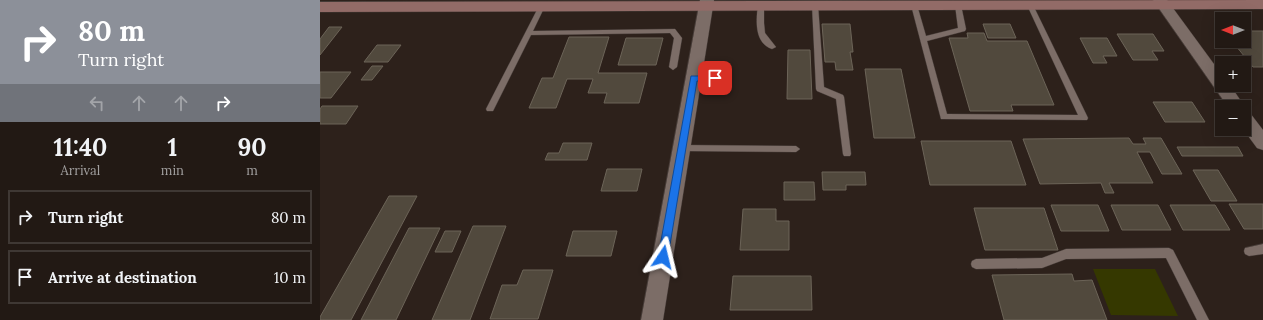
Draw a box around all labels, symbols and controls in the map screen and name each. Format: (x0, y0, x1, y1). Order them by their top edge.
north arrow (1215, 12, 1251, 48)
map controls (1215, 12, 1251, 136)
text: 80 m (78, 13, 145, 49)
icon: right (12, 16, 64, 68)
text: Turn right (78, 48, 164, 71)
button: + (1215, 56, 1251, 92)
pin (698, 61, 732, 95)
icon: arrive (704, 67, 726, 89)
icon: left (86, 92, 108, 114)
icon: ahead (128, 92, 150, 114)
icon: ahead (170, 92, 192, 114)
icon: right (212, 92, 234, 114)
button: − (1215, 100, 1251, 136)
text: 11:40 (53, 132, 107, 163)
text: 1 (168, 132, 177, 163)
text: 90 (237, 132, 267, 163)
text: Arrival (61, 162, 100, 179)
text: min (161, 162, 184, 179)
text: m (246, 162, 258, 179)
icon: right (14, 206, 36, 228)
text: Turn right (48, 208, 124, 227)
text: 80 m (271, 208, 306, 227)
position arrow (642, 236, 684, 278)
icon: arrive (14, 266, 36, 288)
text: Arrive at destination (48, 268, 197, 287)
text: 10 m (274, 268, 306, 287)

